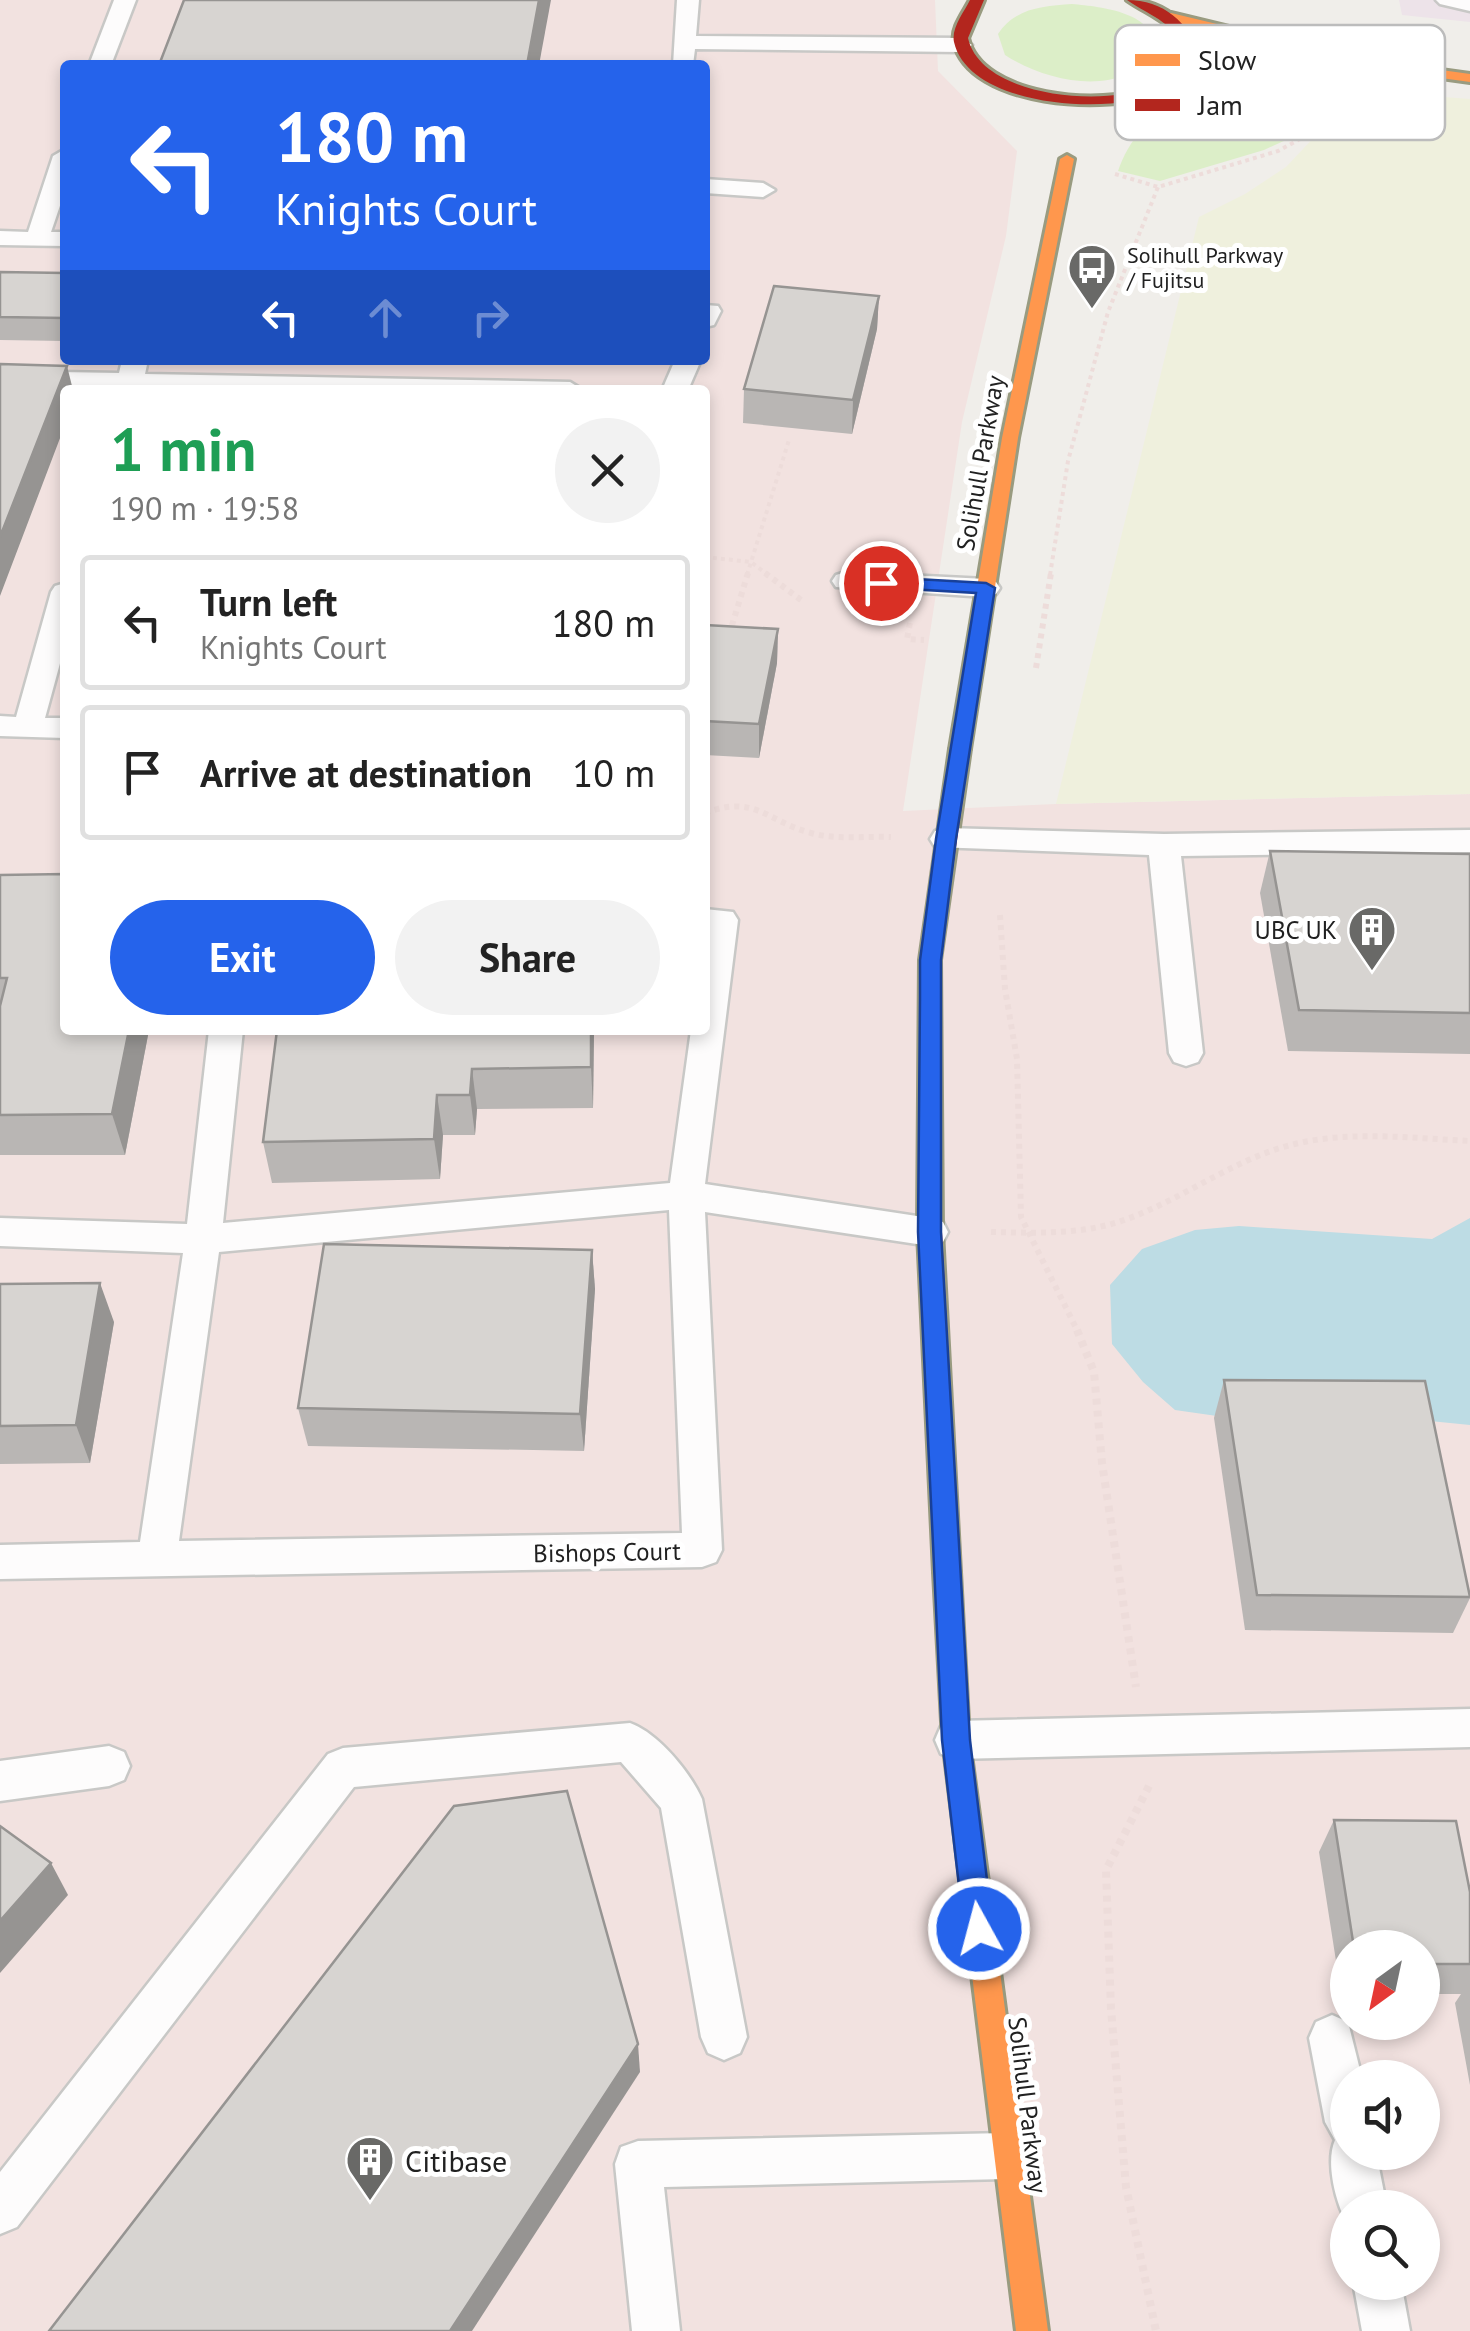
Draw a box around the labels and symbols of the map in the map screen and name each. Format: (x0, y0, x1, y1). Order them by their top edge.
legend (1115, 25, 1445, 140)
text: Slow (1198, 41, 1257, 78)
text: Jam (1197, 86, 1243, 123)
place label: Solihull Parkway / Fujitsu (1126, 241, 1284, 294)
bus stop icon: Solihull Parkway / Fujitsu (1066, 242, 1118, 310)
street label: Solihull Parkway (949, 372, 1011, 553)
pin (839, 541, 924, 626)
building icon: UBC UK (1346, 904, 1398, 972)
place label: UBC UK (1255, 914, 1337, 946)
street label: Bishops Court (533, 1535, 682, 1569)
position arrow (927, 1877, 1031, 1981)
north arrow (1330, 1930, 1440, 2040)
street label: Solihull Parkway (1001, 2015, 1055, 2195)
building icon: Citibase (344, 2134, 396, 2202)
place label: Citibase (405, 2141, 507, 2180)

